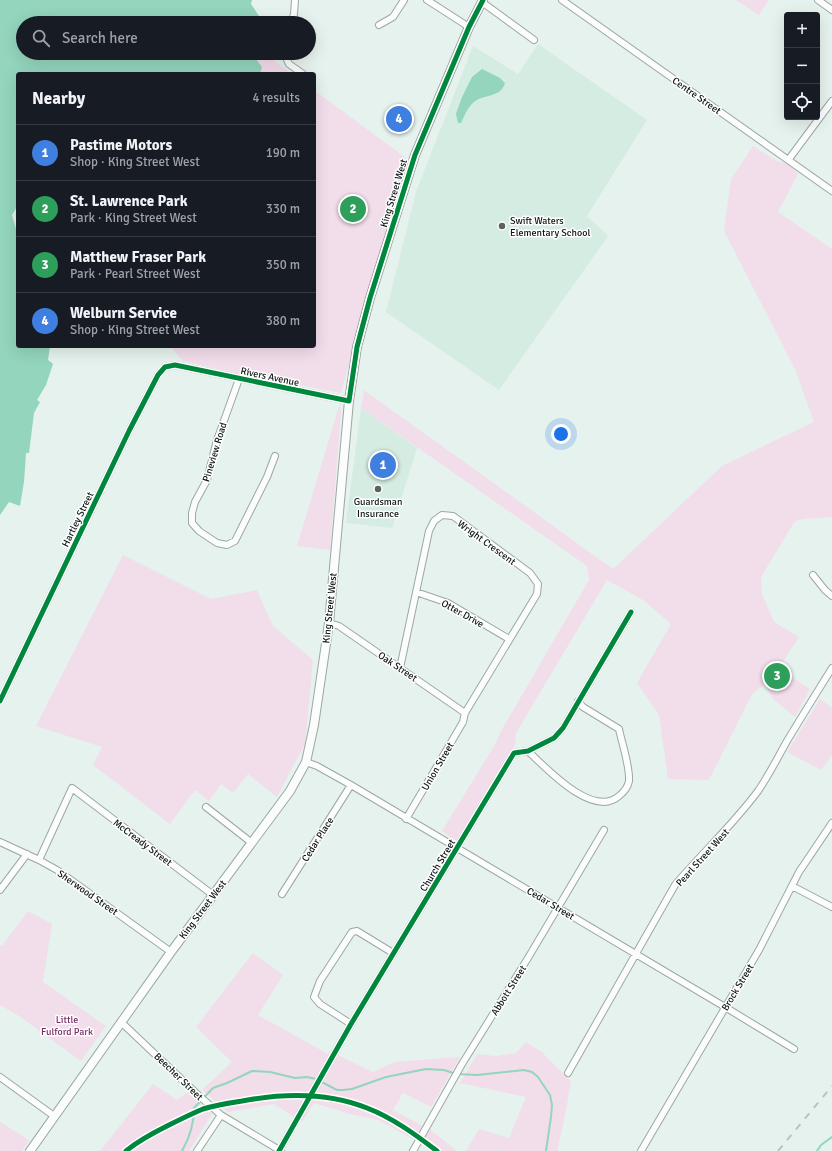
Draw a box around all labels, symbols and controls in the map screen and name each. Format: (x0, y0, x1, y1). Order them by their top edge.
map controls (784, 12, 820, 120)
button: + (784, 12, 820, 48)
search box (16, 16, 316, 60)
icon: search (30, 27, 52, 49)
text: Search here (62, 29, 138, 47)
button: − (784, 48, 820, 84)
street label: Centre Street (670, 75, 723, 117)
button: locate (784, 84, 820, 120)
text: Nearby (32, 88, 85, 109)
text: 4 results (252, 90, 300, 106)
pin: 4 (386, 104, 412, 134)
text: Pastime Motors (70, 136, 172, 154)
text: 1 (41, 145, 49, 161)
text: 190 m (266, 145, 300, 161)
text: Shop · King Street West (70, 154, 200, 170)
street label: King Street West (378, 157, 410, 229)
text: St. Lawrence Park (70, 192, 188, 210)
pin: 2 (340, 194, 366, 224)
text: 2 (41, 201, 49, 217)
text: 330 m (266, 201, 300, 217)
text: Park · King Street West (70, 210, 197, 226)
place label: Swift Waters Elementary School (510, 215, 590, 239)
marker: Swift Waters Elementary School (497, 221, 507, 231)
text: Matthew Fraser Park (70, 248, 206, 266)
text: 3 (41, 257, 49, 273)
text: 350 m (266, 257, 300, 273)
text: Park · Pearl Street West (70, 266, 200, 282)
text: Welburn Service (70, 304, 177, 322)
text: 4 (41, 313, 49, 329)
text: 380 m (266, 313, 300, 329)
text: Shop · King Street West (70, 322, 200, 338)
street label: Rivers Avenue (239, 365, 300, 389)
street label: Pineview Road (200, 421, 230, 483)
your location (551, 424, 571, 444)
pin: 1 (370, 450, 396, 480)
marker: Guardsman Insurance (373, 484, 383, 494)
street label: Hartley Street (59, 489, 97, 549)
place label: Guardsman Insurance (354, 496, 402, 520)
street label: Wright Crescent (455, 518, 518, 568)
street label: King Street West (320, 572, 340, 644)
street label: Otter Drive (439, 597, 486, 630)
street label: Oak Street (376, 649, 420, 685)
pin: 3 (764, 661, 790, 691)
street label: Union Street (419, 740, 457, 793)
street label: Cedar Place (299, 815, 336, 864)
street label: McCready Street (111, 817, 175, 869)
street label: Pearl Street West (674, 826, 732, 889)
street label: Church Street (418, 837, 458, 894)
street label: Sherwood Street (55, 868, 120, 918)
street label: King Street West (177, 877, 229, 942)
street label: Cedar Street (525, 885, 577, 923)
street label: Brock Street (719, 961, 757, 1013)
street label: Abbott Street (489, 963, 529, 1018)
park label: Little Fulford Park (41, 1014, 93, 1038)
street label: Beecher Street (151, 1050, 206, 1103)

